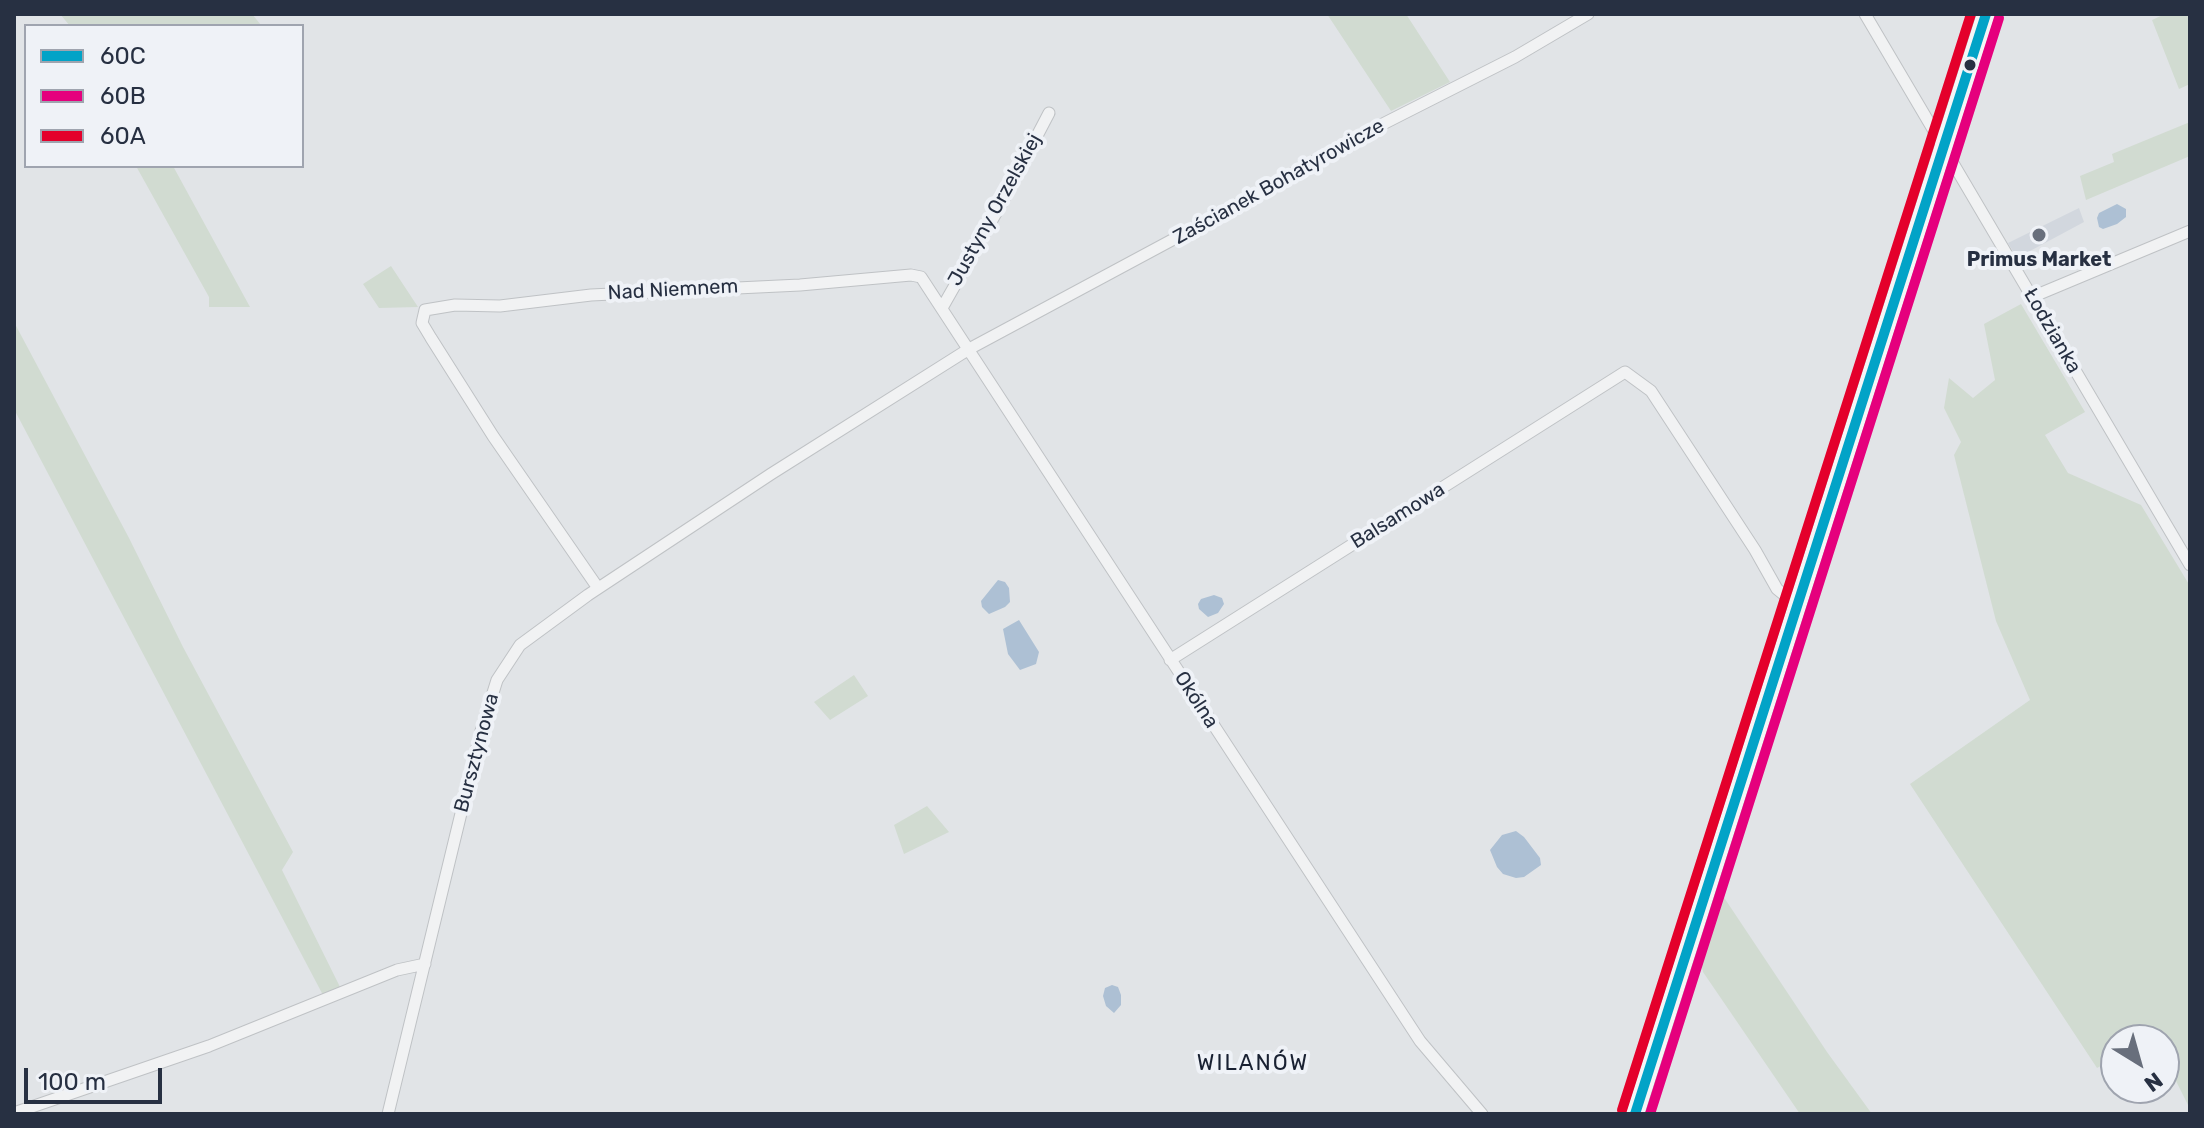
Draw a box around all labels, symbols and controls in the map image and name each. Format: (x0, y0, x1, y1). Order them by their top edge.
legend (24, 24, 304, 168)
text: 60C (100, 42, 146, 70)
unlabelled marker (1962, 57, 1978, 73)
text: 60B (100, 82, 146, 110)
street label: Zaścianek Bohatyrowicze (1169, 114, 1389, 250)
text: 60A (100, 122, 146, 150)
street label: Justyny Orzelskiej (943, 130, 1047, 290)
marker: Primus Market (2030, 226, 2048, 244)
place label: Primus Market (1967, 248, 2111, 272)
street label: Nad Niemnem (607, 275, 739, 305)
street label: Łodzianka (2018, 284, 2086, 378)
street label: Balsamowa (1347, 478, 1449, 554)
street label: Okólna (1169, 667, 1223, 733)
street label: Bursztynowa (450, 691, 504, 815)
north arrow (2100, 1024, 2180, 1104)
district label: WILANÓW (1197, 1051, 1309, 1077)
scale bar (28, 1052, 166, 1102)
text: N (2139, 1066, 2168, 1098)
text: 100 m (38, 1068, 106, 1096)

